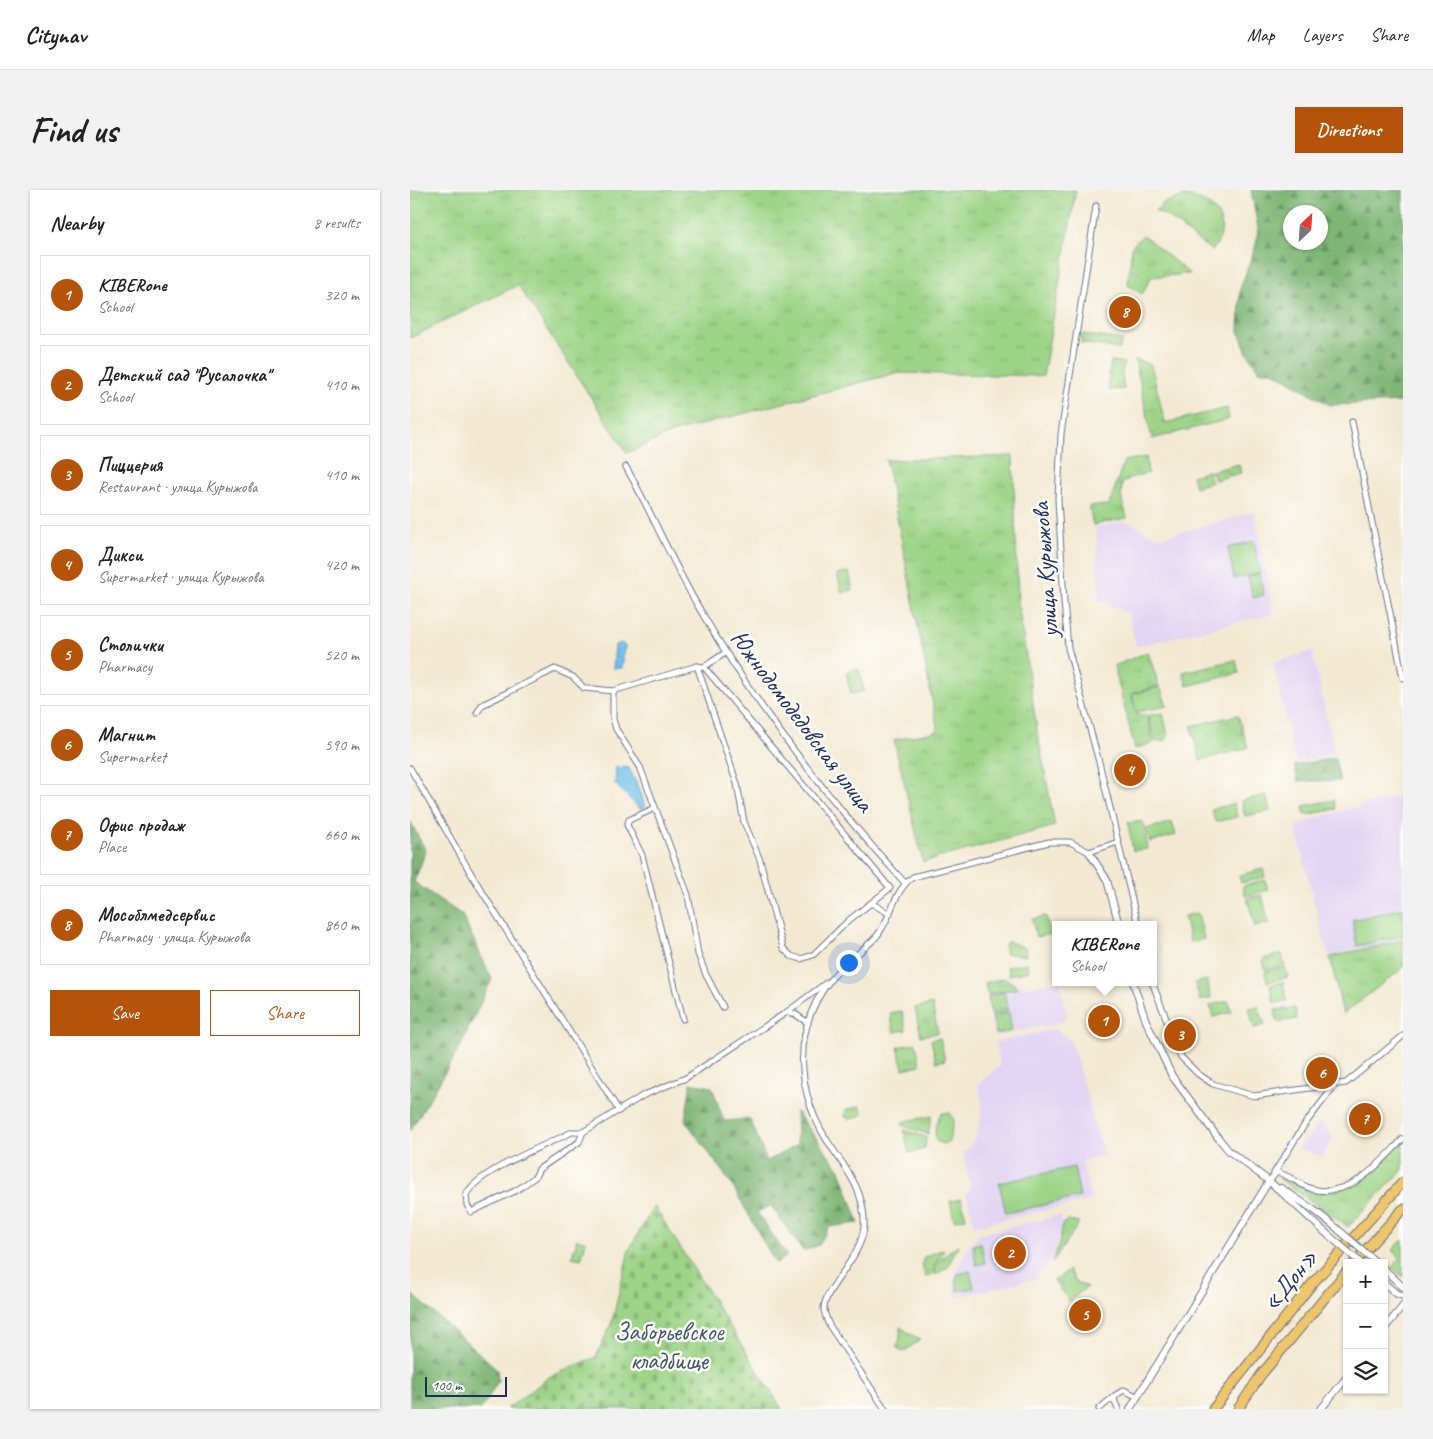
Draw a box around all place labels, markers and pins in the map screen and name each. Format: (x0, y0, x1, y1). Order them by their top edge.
pin: 8 (1109, 293, 1141, 331)
pin: 4 (1114, 751, 1146, 789)
pin: 1 (1088, 1002, 1120, 1040)
pin: 3 (1164, 1016, 1196, 1054)
pin: 6 (1306, 1054, 1338, 1092)
pin: 7 (1349, 1100, 1381, 1138)
pin: 2 (994, 1234, 1026, 1272)
pin: 5 (1069, 1296, 1101, 1334)

